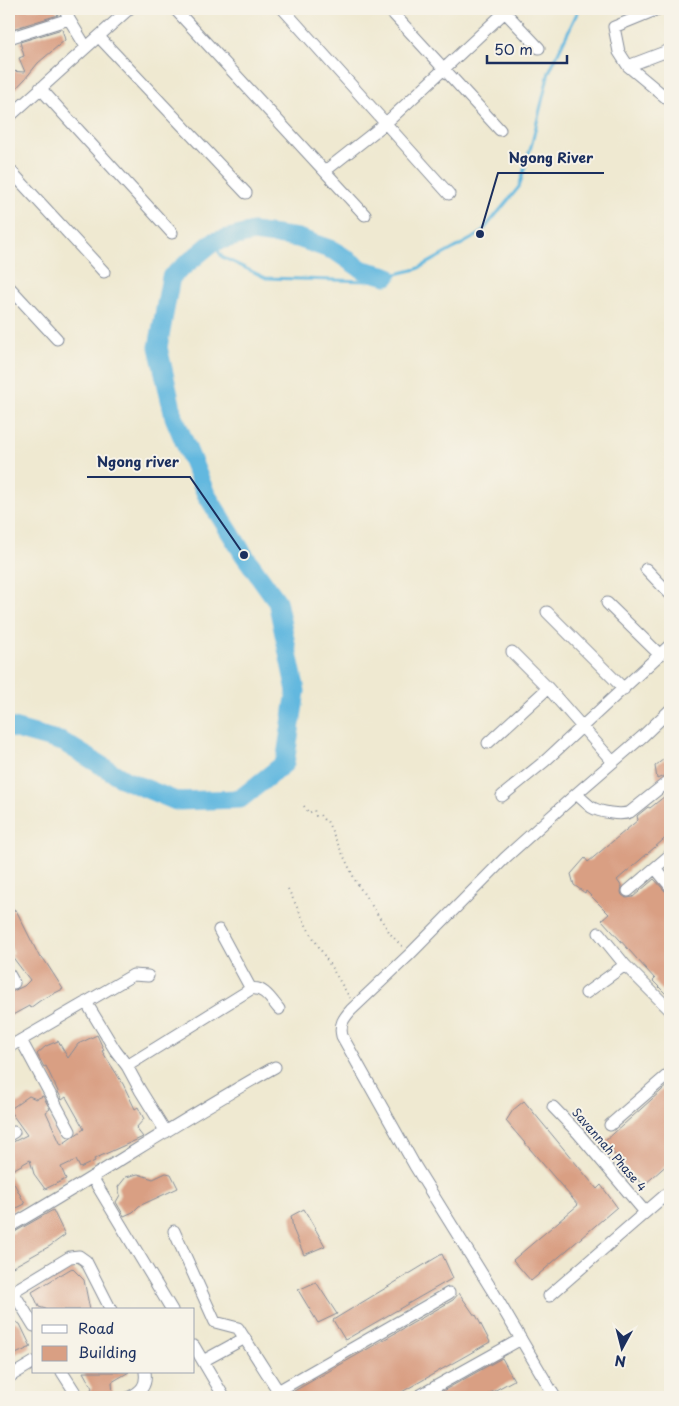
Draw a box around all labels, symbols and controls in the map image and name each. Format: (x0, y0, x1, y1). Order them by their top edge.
scale bar (487, 32, 566, 64)
text: 50 m (494, 37, 533, 60)
callout: Ngong River (498, 144, 604, 173)
text: Ngong River (509, 147, 594, 168)
callout: Ngong river (87, 448, 190, 477)
text: Ngong river (97, 451, 180, 472)
street label: Savannah Phase 4 (568, 1104, 651, 1195)
legend (32, 1308, 195, 1374)
text: Road (78, 1316, 114, 1339)
north arrow (596, 1324, 646, 1374)
text: Building (78, 1340, 137, 1363)
text: N (614, 1350, 627, 1372)

